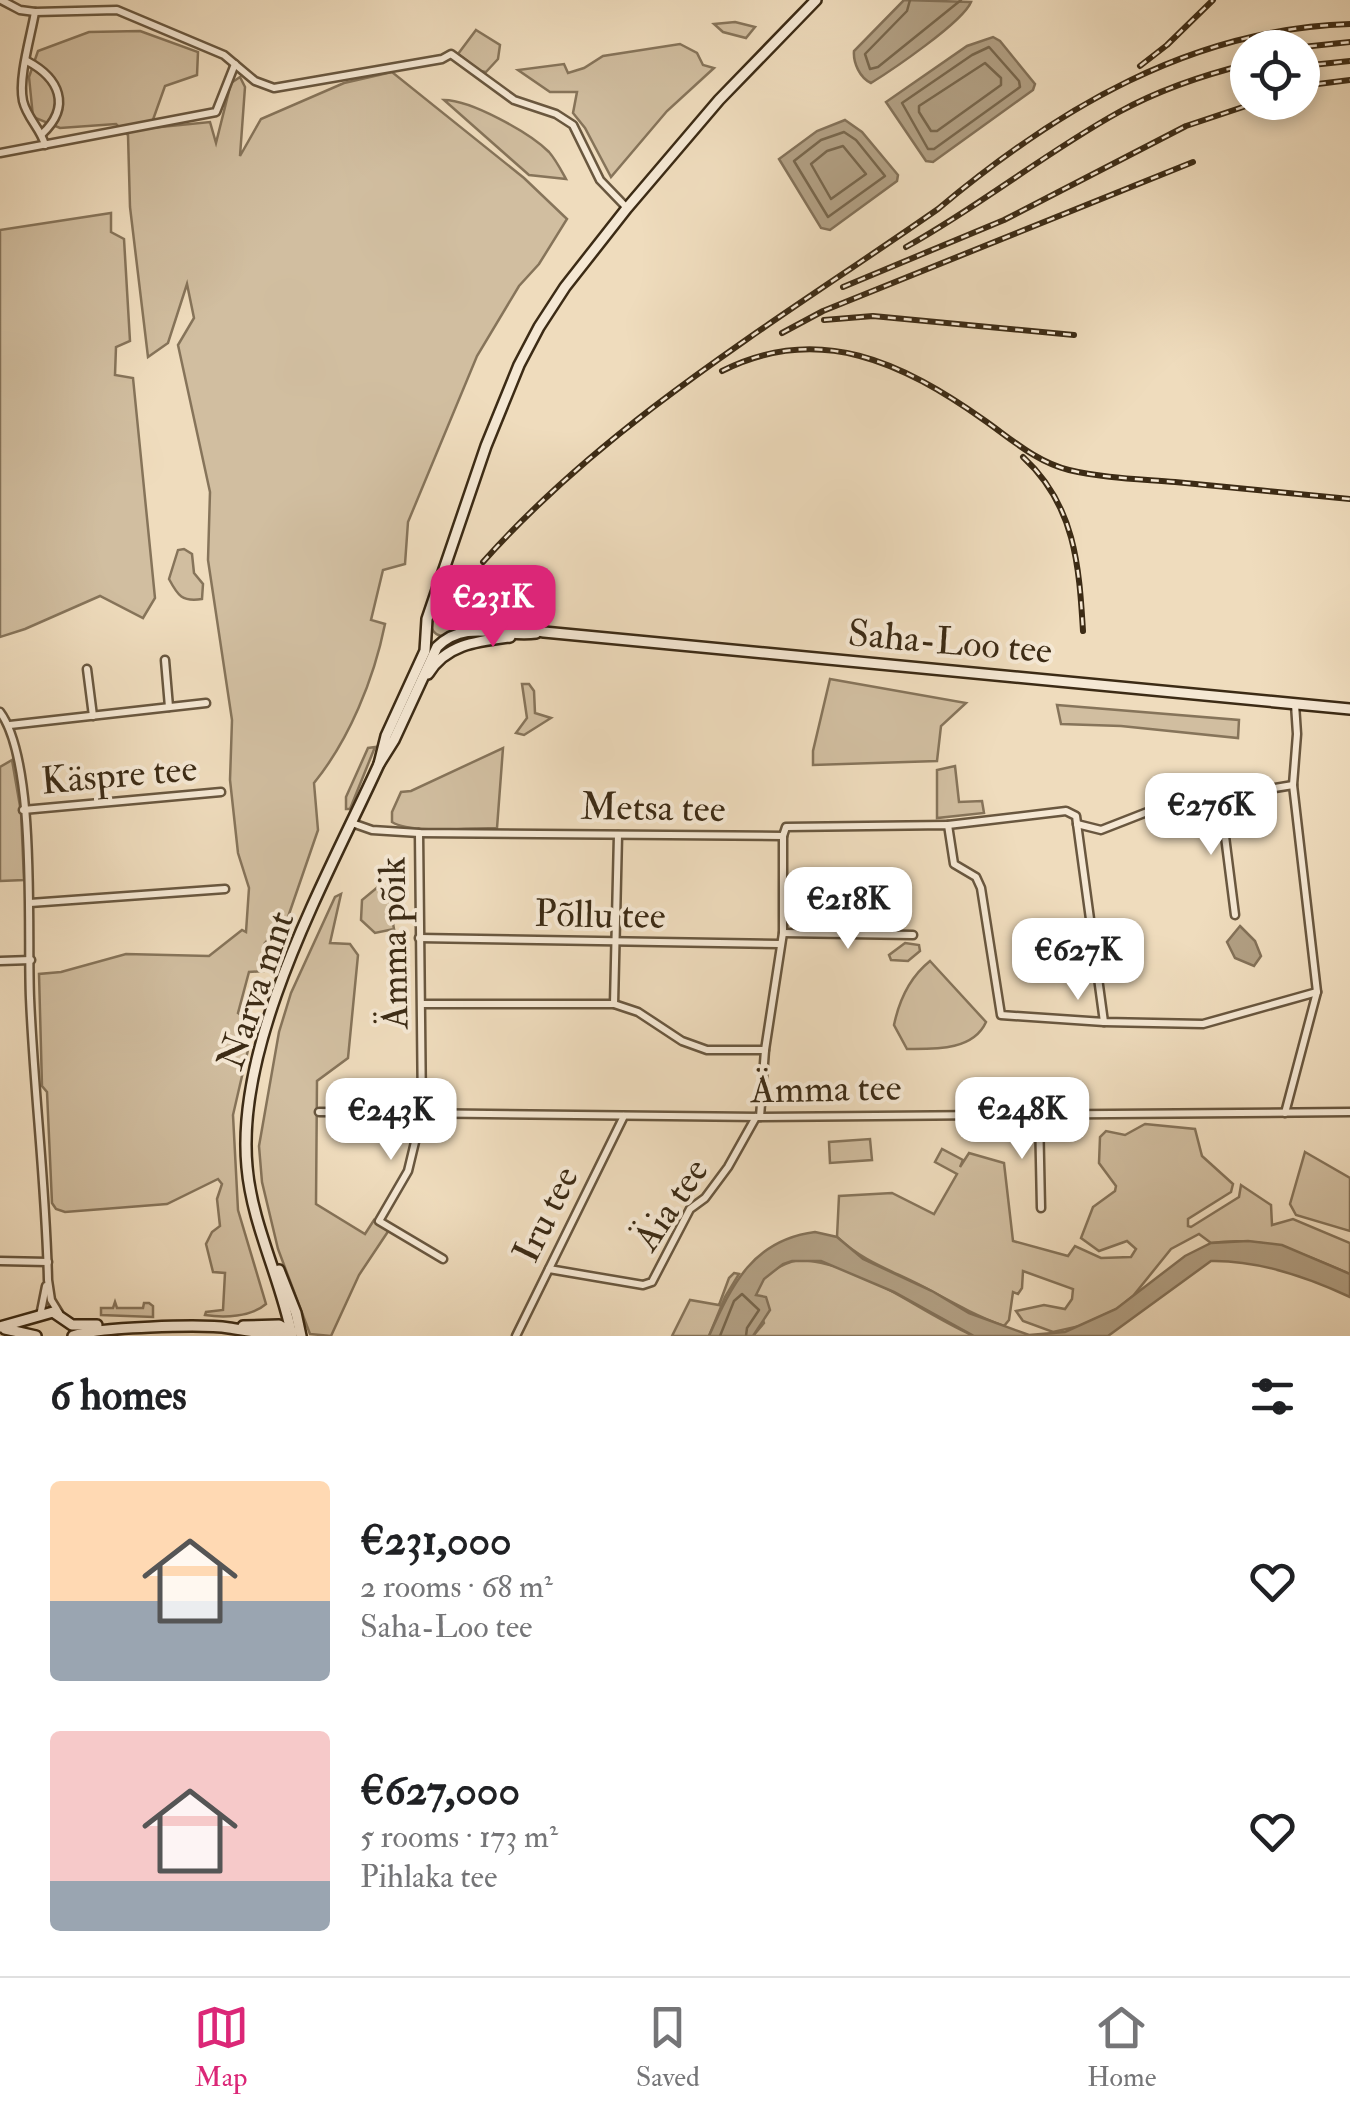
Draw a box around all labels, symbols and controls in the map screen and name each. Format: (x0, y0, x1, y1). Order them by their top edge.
map controls (1230, 30, 1320, 120)
button: locate (1230, 30, 1320, 120)
pin: €231K (423, 565, 563, 650)
text: €231K (452, 577, 534, 617)
street label: Saha-Loo tee (846, 609, 1054, 675)
street label: Käspre tee (39, 744, 199, 806)
pin: €276K (1141, 773, 1281, 858)
street label: Metsa tee (580, 783, 726, 833)
text: €276K (1167, 785, 1255, 825)
street label: Ämma põik (368, 856, 420, 1031)
pin: €218K (778, 867, 918, 952)
text: €218K (806, 879, 890, 919)
street label: Põllu tee (534, 890, 666, 940)
street label: Narva mnt (207, 905, 305, 1076)
pin: €627K (1008, 918, 1148, 1003)
text: €627K (1034, 930, 1122, 970)
street label: Ämma tee (749, 1064, 902, 1114)
pin: €248K (952, 1077, 1092, 1162)
pin: €243K (321, 1078, 461, 1163)
text: €248K (977, 1089, 1067, 1129)
text: €243K (348, 1090, 434, 1130)
street label: Äia tee (622, 1149, 719, 1261)
street label: Iru tee (502, 1158, 590, 1270)
icon: filters (1245, 1369, 1300, 1424)
text: 6 homes (50, 1370, 187, 1422)
text: €231,000 (360, 1515, 512, 1567)
icon: home (130, 1521, 250, 1641)
icon: heart (1245, 1554, 1300, 1609)
text: 2 rooms · 68 m² (360, 1567, 553, 1607)
text: Saha-Loo tee (360, 1607, 532, 1647)
text: €627,000 (360, 1765, 520, 1817)
icon: home (130, 1771, 250, 1891)
icon: heart (1245, 1804, 1300, 1859)
text: 5 rooms · 173 m² (360, 1817, 558, 1857)
text: Pihlaka tee (360, 1857, 497, 1897)
tab: Map (194, 2000, 249, 2095)
tab: Saved (636, 2000, 700, 2095)
tab: Home (1087, 2000, 1156, 2095)

